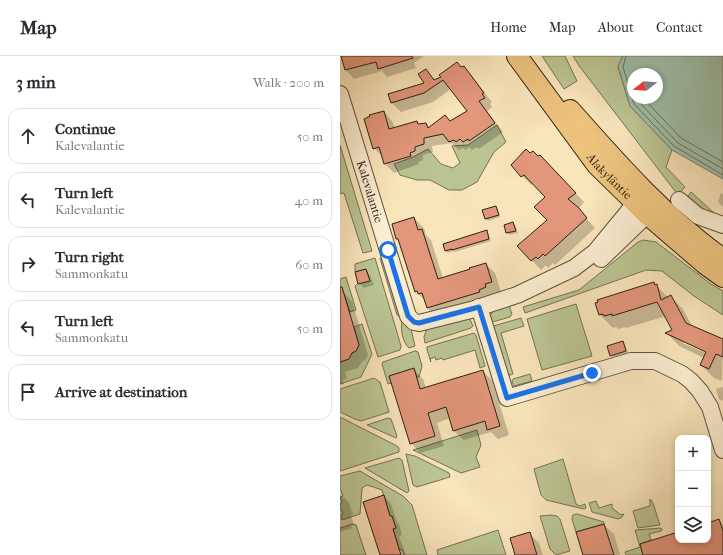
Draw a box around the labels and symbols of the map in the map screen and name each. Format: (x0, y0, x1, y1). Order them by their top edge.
north arrow (627, 68, 663, 104)
street label: Alakyläntie (583, 150, 635, 202)
street label: Kalevalantie (354, 159, 386, 224)
route start (379, 241, 397, 259)
route end (583, 364, 601, 382)

